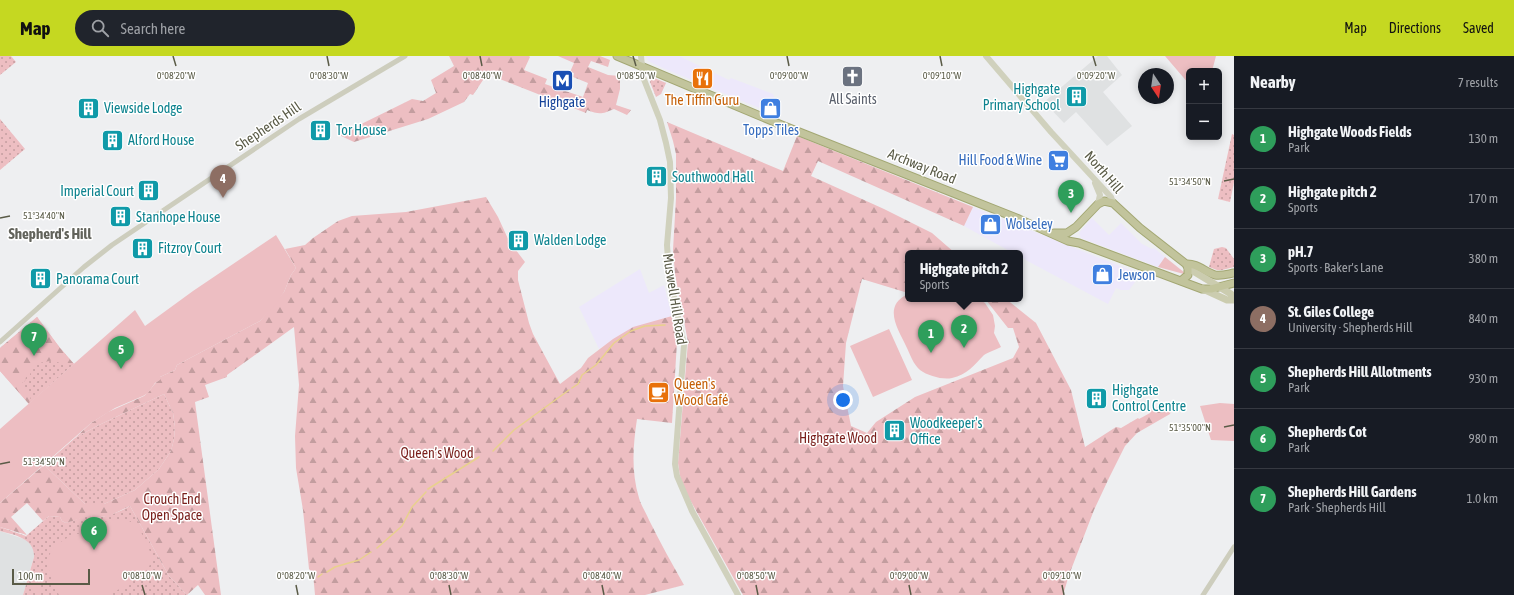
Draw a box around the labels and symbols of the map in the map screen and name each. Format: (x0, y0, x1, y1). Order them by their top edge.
church icon: All Saints (840, 64, 866, 90)
restaurant icon: The Tiffin Guru (689, 65, 715, 91)
metro station icon: Highgate (549, 67, 575, 93)
north arrow (1138, 68, 1174, 104)
text: 0°08'20"W (157, 70, 196, 81)
text: 0°08'30"W (310, 70, 349, 81)
text: 0°08'40"W (463, 70, 502, 81)
text: 0°08'50"W (617, 70, 656, 81)
text: 0°09'00"W (770, 70, 809, 81)
text: 0°09'10"W (923, 70, 962, 81)
text: 0°09'20"W (1077, 70, 1116, 81)
place label: Highgate Primary School (983, 81, 1060, 113)
building icon: Highgate Primary School (1063, 84, 1089, 110)
place label: All Saints (829, 91, 877, 107)
place label: The Tiffin Guru (665, 92, 739, 108)
place label: Highgate (539, 94, 585, 110)
building icon: Viewside Lodge (75, 95, 101, 121)
shop icon: Topps Tiles (758, 95, 784, 121)
street label: Shepherds Hill (232, 98, 304, 154)
place label: Viewside Lodge (104, 100, 182, 116)
building icon: Tor House (308, 117, 334, 143)
place label: Tor House (336, 122, 387, 138)
place label: Topps Tiles (743, 122, 799, 138)
building icon: Alford House (99, 127, 125, 153)
place label: Alford House (128, 132, 194, 148)
street label: Archway Road (886, 145, 958, 187)
supermarket icon: Hill Food & Wine (1045, 147, 1071, 173)
street label: North Hill (1081, 148, 1127, 196)
place label: Hill Food & Wine (959, 152, 1042, 168)
building icon: Southwood Hall (644, 164, 670, 190)
pin: 4 (210, 165, 236, 198)
place label: Southwood Hall (672, 169, 754, 185)
text: 51°34'50"N (1169, 176, 1211, 187)
building icon: Imperial Court (136, 178, 162, 204)
pin: 3 (1058, 180, 1084, 213)
place label: Imperial Court (60, 183, 134, 199)
building icon: Stanhope House (108, 204, 134, 230)
place label: Stanhope House (136, 209, 220, 225)
text: 51°34'40"N (23, 210, 65, 221)
shop icon: Wolseley (978, 211, 1004, 237)
place label: Wolseley (1006, 216, 1053, 232)
district label: Shepherd's Hill (8, 225, 93, 242)
building icon: Walden Lodge (505, 227, 531, 253)
place label: Walden Lodge (534, 232, 606, 248)
building icon: Fitzroy Court (130, 235, 156, 261)
place label: Fitzroy Court (158, 240, 222, 256)
street label: Muswell Hill Road (660, 252, 690, 346)
shop icon: Jewson (1090, 262, 1116, 288)
building icon: Panorama Court (27, 266, 53, 292)
place label: Jewson (1118, 267, 1155, 283)
place label: Panorama Court (56, 271, 139, 287)
pin: 2 (951, 315, 977, 348)
pin: 1 (918, 320, 944, 353)
pin: 7 (21, 323, 47, 356)
pin: 5 (108, 336, 134, 369)
place label: Queen's Wood Café (674, 376, 728, 408)
cafe icon: Queen's Wood Café (646, 379, 672, 405)
place label: Highgate Control Centre (1112, 382, 1186, 414)
building icon: Highgate Control Centre (1083, 385, 1109, 411)
your location (833, 390, 853, 410)
place label: Woodkeeper's Office (910, 415, 982, 447)
building icon: Woodkeeper's Office (882, 418, 908, 444)
text: 51°35'00"N (1169, 422, 1211, 433)
park label: Highgate Wood (799, 430, 877, 446)
park label: Queen’s Wood (400, 445, 474, 461)
text: 51°34'50"N (23, 456, 65, 467)
park label: Crouch End Open Space (142, 491, 202, 523)
pin: 6 (81, 517, 107, 550)
scale bar (12, 567, 90, 586)
text: 0°08'10"W (123, 570, 162, 581)
text: 0°08'20"W (277, 570, 316, 581)
text: 0°08'30"W (430, 570, 469, 581)
text: 0°08'40"W (583, 570, 622, 581)
text: 0°08'50"W (737, 570, 776, 581)
text: 0°09'00"W (890, 570, 929, 581)
text: 0°09'10"W (1043, 570, 1082, 581)

